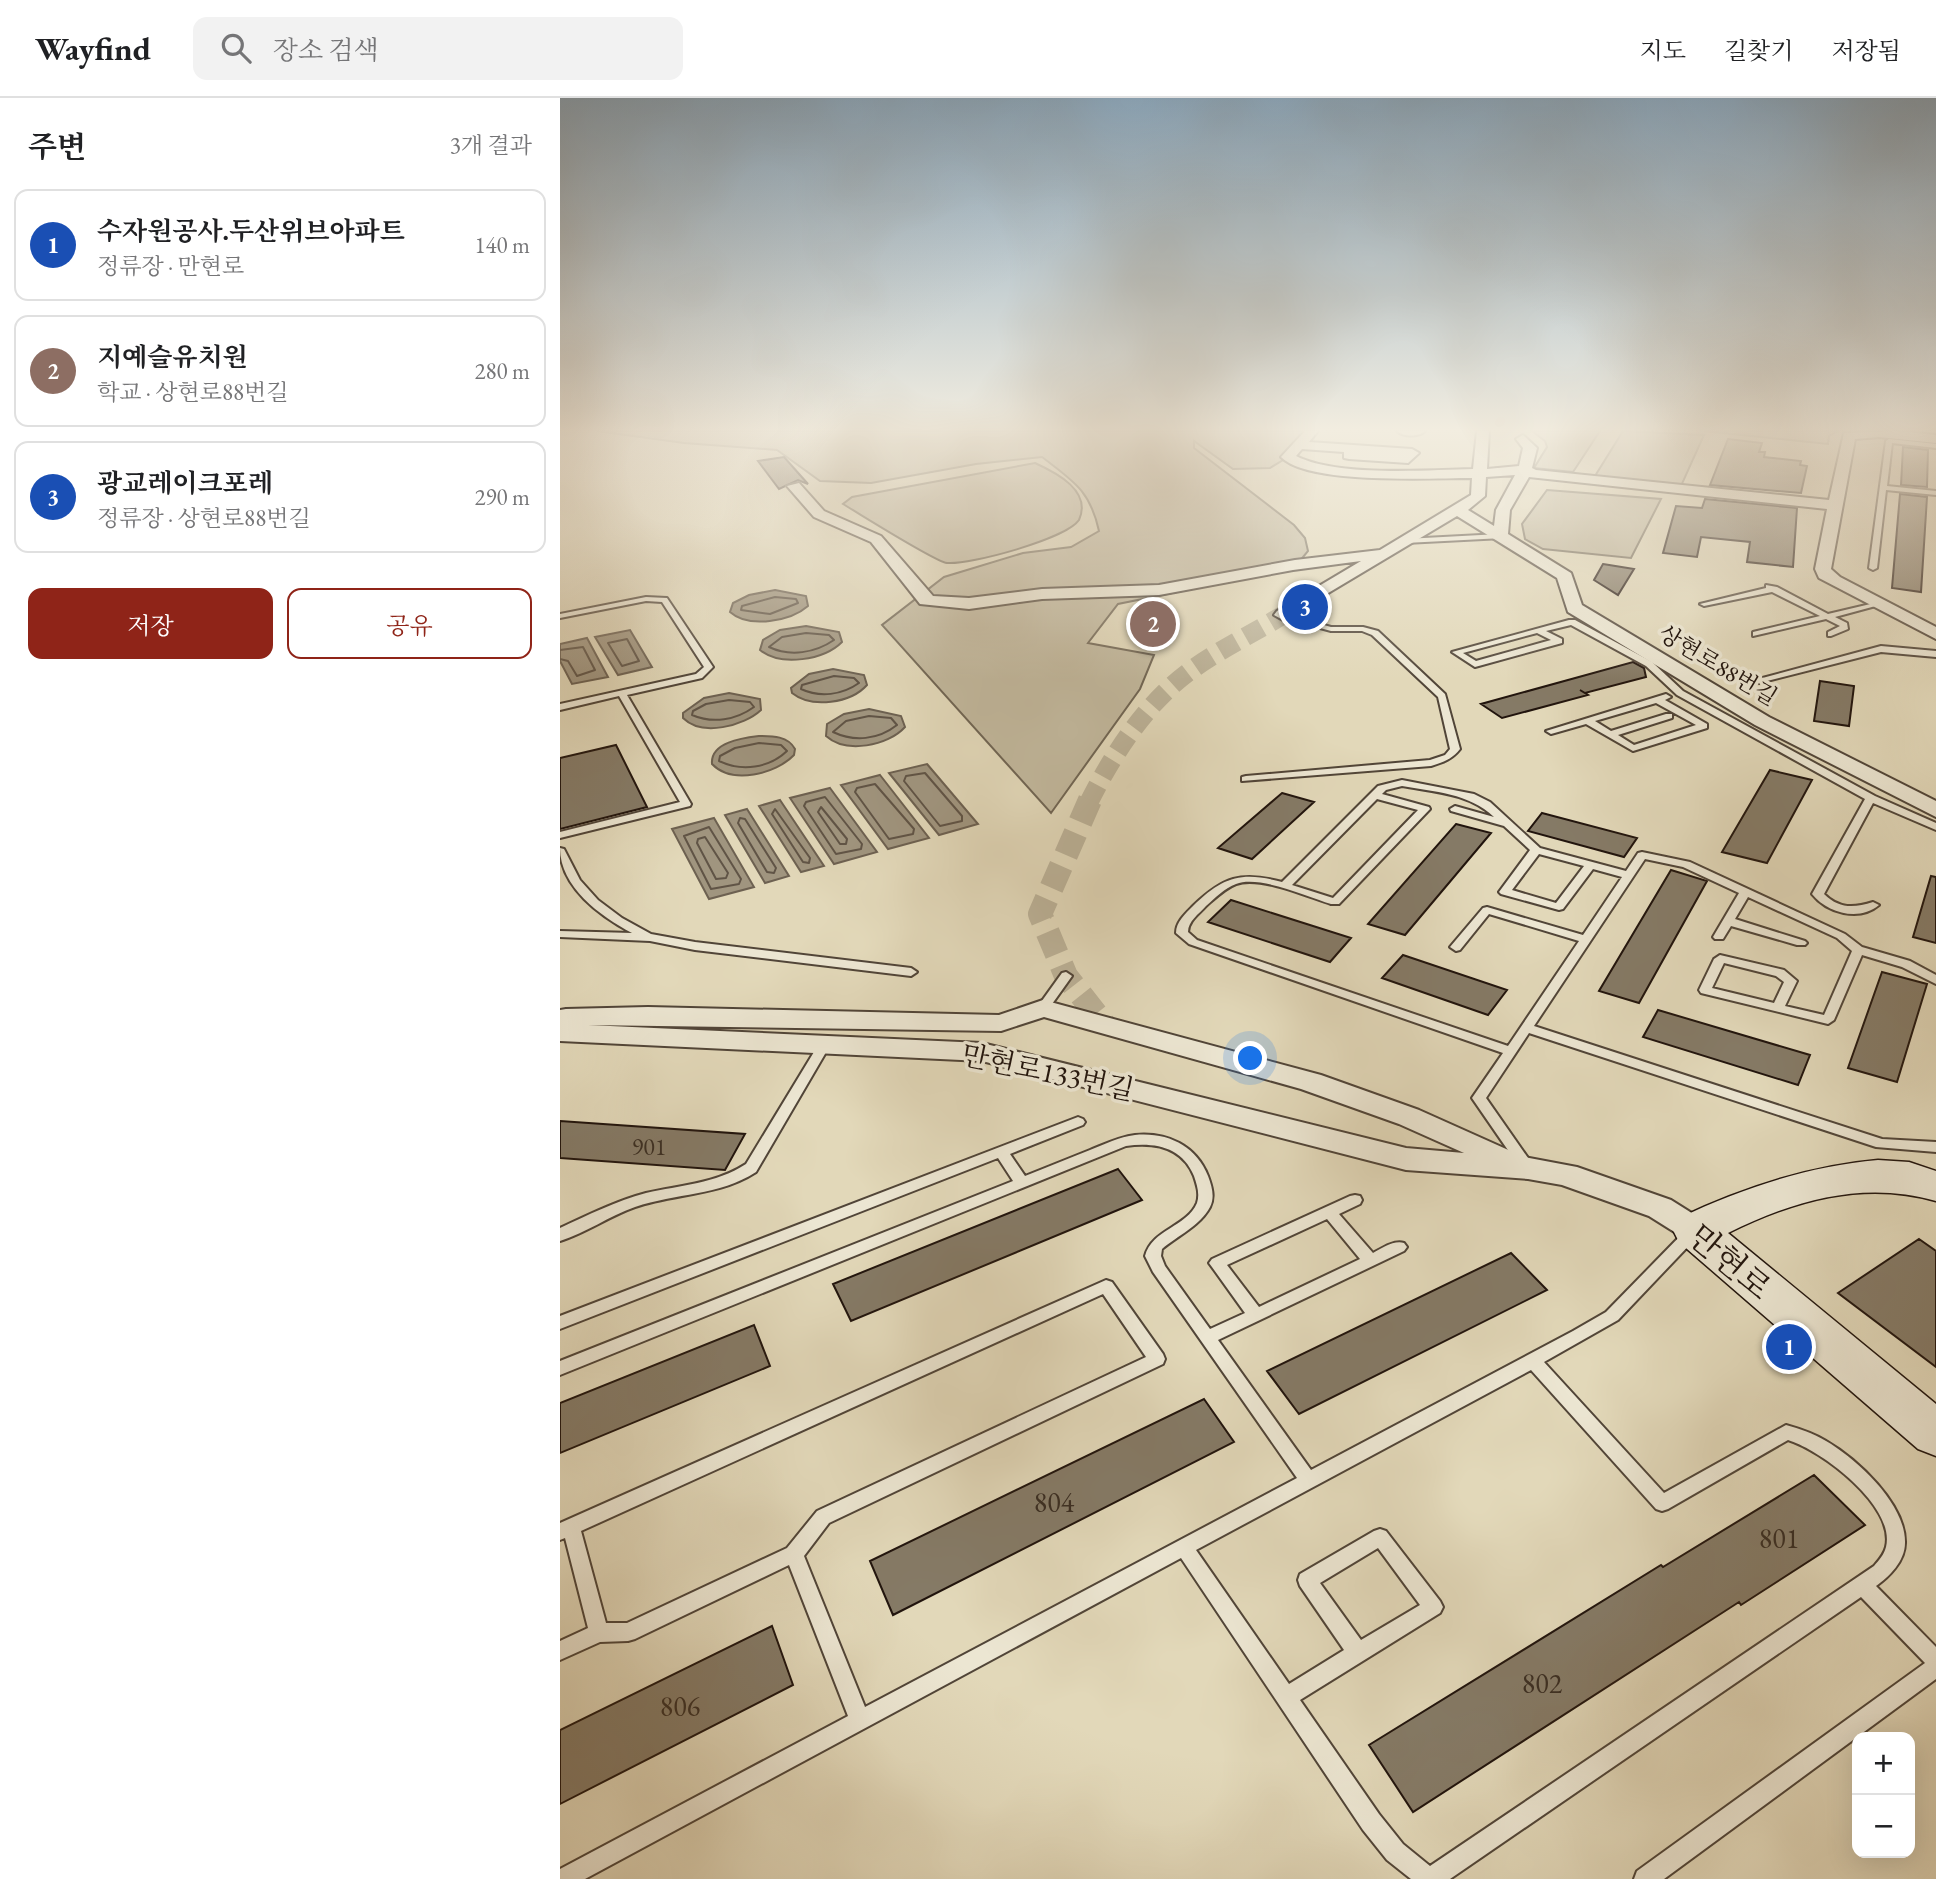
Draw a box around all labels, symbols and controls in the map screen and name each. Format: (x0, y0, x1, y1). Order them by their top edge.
search box (193, 17, 683, 80)
text: Wayfind (35, 27, 151, 70)
icon: search (217, 29, 255, 67)
text: 장소 검색 (273, 33, 379, 67)
text: 지도 (1640, 35, 1686, 66)
text: 길찾기 (1724, 35, 1793, 66)
text: 저장됨 (1831, 35, 1901, 66)
text: 주변 (28, 127, 86, 166)
text: 3개 결과 (450, 130, 532, 160)
text: 수자원공사.두산위브아파트 (97, 214, 405, 248)
text: 1 (47, 230, 59, 260)
text: 140 m (474, 230, 530, 260)
text: 정류장 · 만현로 (97, 251, 244, 281)
text: 지예슬유치원 (97, 340, 248, 374)
text: 2 (47, 356, 59, 386)
text: 280 m (474, 356, 530, 386)
text: 학교 · 상현로88번길 (97, 377, 288, 407)
text: 광교레이크포레 (97, 466, 273, 500)
text: 3 (47, 482, 59, 512)
text: 290 m (474, 482, 530, 512)
text: 정류장 · 상현로88번길 (97, 503, 311, 533)
pin: 3 (1282, 581, 1328, 633)
button: 저장 (28, 588, 273, 659)
button: 공유 (287, 588, 532, 659)
pin: 2 (1130, 598, 1176, 650)
street label: 상현로88번길 (1653, 618, 1783, 712)
street label: 만현로133번길 (958, 1036, 1138, 1108)
your location (1233, 1041, 1267, 1075)
house number: 901 (632, 1131, 666, 1162)
street label: 만현로 (1680, 1215, 1781, 1309)
pin: 1 (1766, 1321, 1812, 1373)
house number: 804 (1034, 1484, 1075, 1520)
house number: 801 (1759, 1520, 1799, 1556)
house number: 802 (1522, 1665, 1563, 1701)
house number: 806 (660, 1688, 700, 1724)
map controls (1852, 1732, 1915, 1858)
button: + (1852, 1732, 1915, 1795)
button: − (1852, 1795, 1915, 1858)

